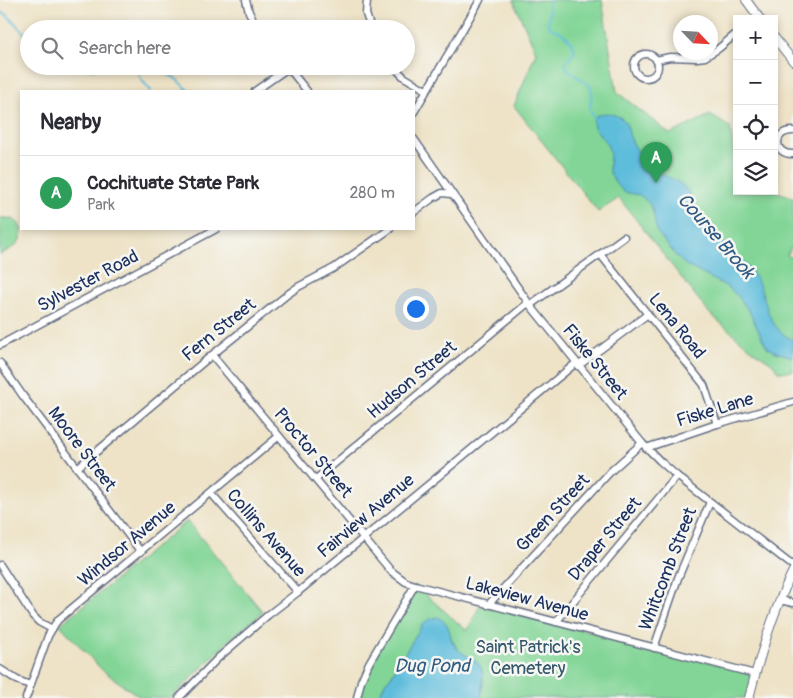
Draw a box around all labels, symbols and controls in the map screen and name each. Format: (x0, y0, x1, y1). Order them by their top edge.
north arrow (673, 15, 718, 60)
map controls (733, 15, 778, 195)
button: + (733, 15, 778, 60)
search box (20, 20, 415, 75)
icon: search (38, 34, 66, 62)
text: Search here (78, 36, 171, 60)
button: − (733, 60, 778, 105)
button: locate (733, 105, 778, 150)
text: Nearby (40, 109, 101, 136)
pin: A (640, 142, 672, 183)
button: layers (733, 150, 778, 195)
text: Cochituate State Park (87, 171, 259, 195)
text: A (51, 183, 61, 203)
text: 280 m (349, 183, 395, 203)
water label: Course Brook (672, 188, 761, 285)
text: Park (87, 195, 115, 215)
street label: Sylvester Road (33, 245, 143, 317)
street label: Lena Road (643, 288, 711, 364)
street label: Fern Street (177, 293, 261, 367)
your location (403, 296, 429, 322)
street label: Fiske Street (557, 319, 633, 405)
street label: Hudson Street (363, 335, 462, 424)
street label: Fiske Lane (674, 387, 756, 433)
street label: Moore Street (43, 402, 122, 496)
street label: Proctor Street (269, 403, 358, 503)
street label: Fairview Avenue (313, 469, 419, 563)
street label: Green Street (511, 469, 595, 557)
street label: Collins Avenue (221, 484, 311, 582)
street label: Draper Street (563, 492, 647, 586)
street label: Windsor Avenue (73, 496, 181, 592)
street label: Whitcomb Street (634, 503, 702, 634)
street label: Lakeview Avenue (463, 572, 591, 627)
park label: Saint Patrick's Cemetery (475, 636, 581, 680)
water label: Dug Pond (394, 654, 472, 678)

